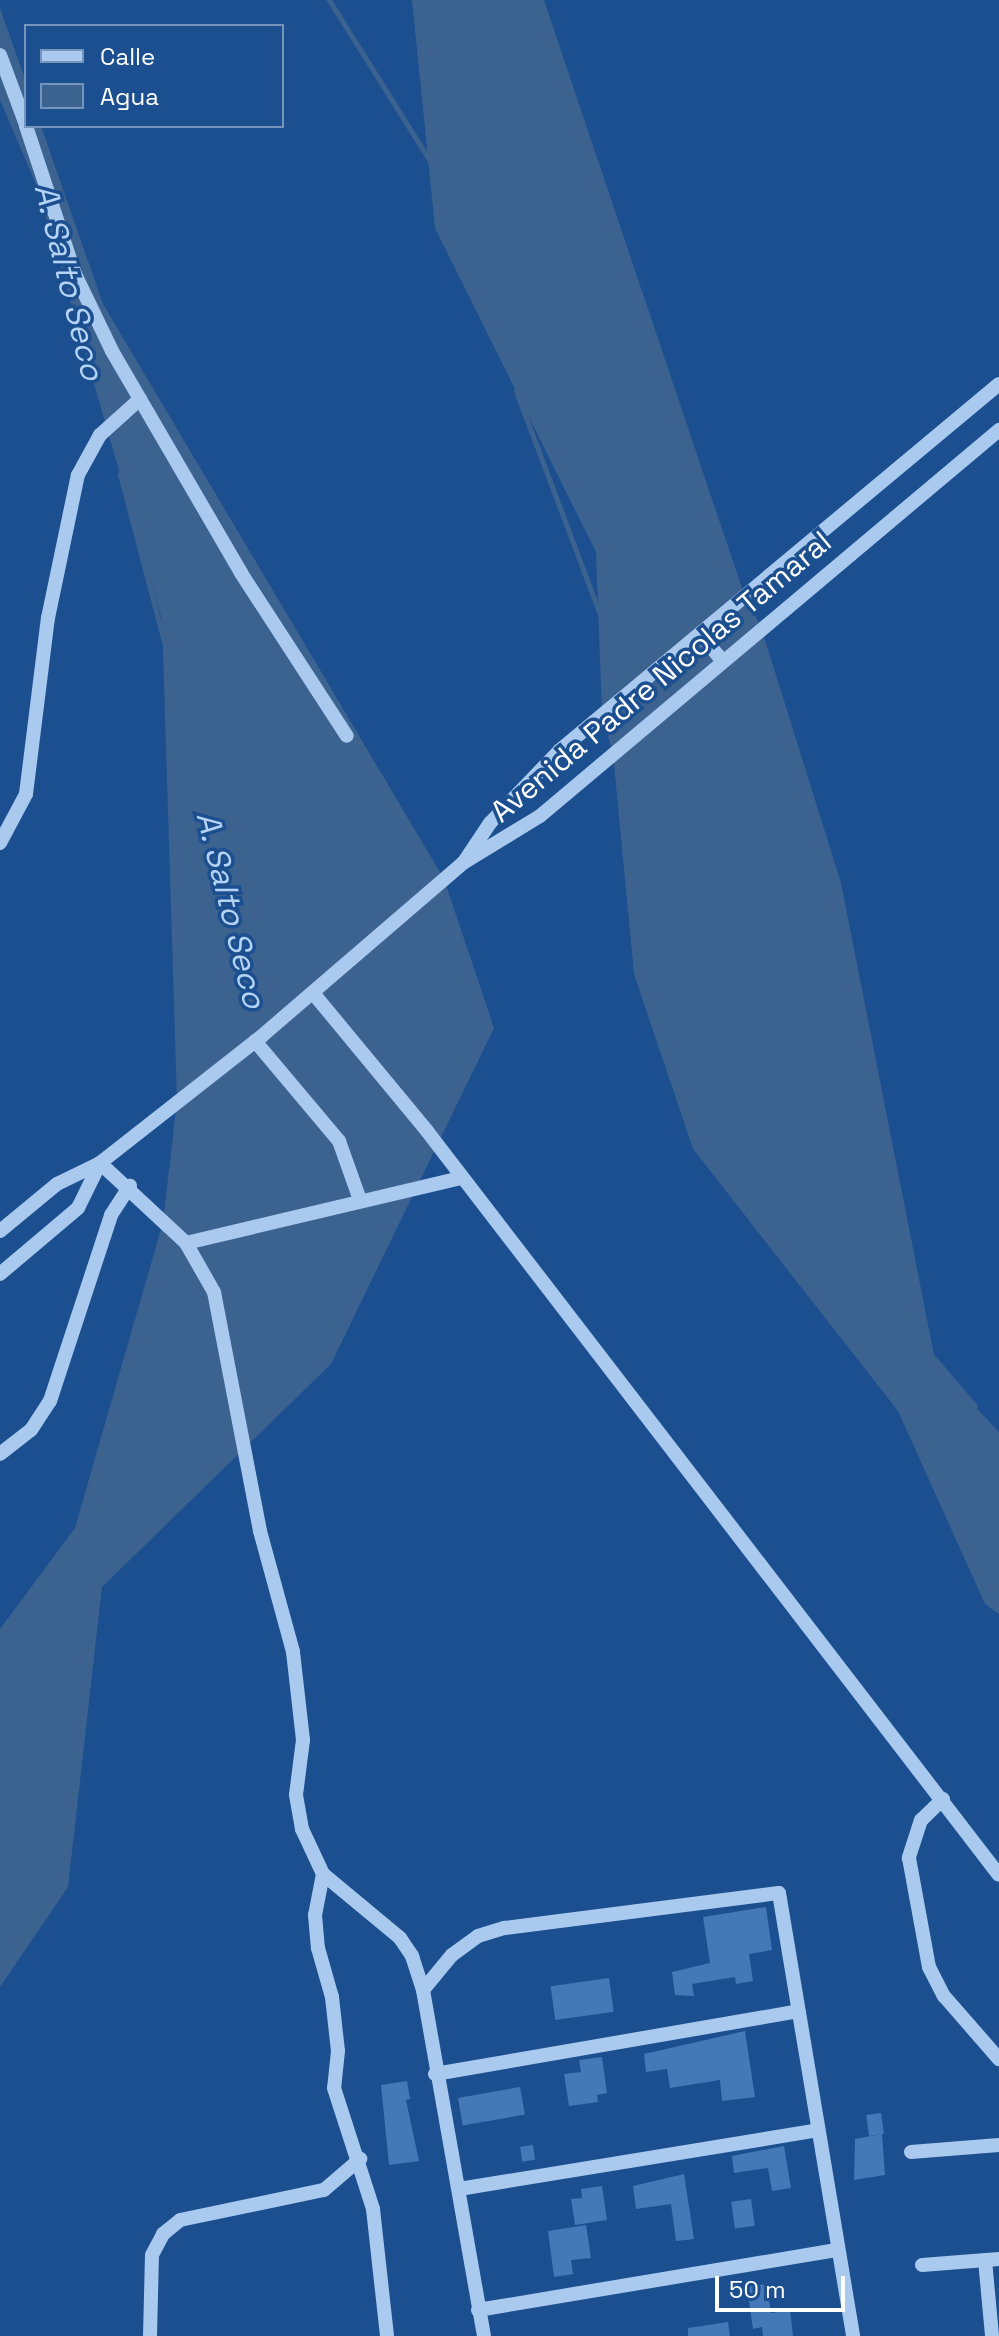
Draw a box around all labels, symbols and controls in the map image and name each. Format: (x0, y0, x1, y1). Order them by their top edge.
legend (24, 24, 284, 128)
text: Calle (100, 41, 155, 72)
text: Agua (100, 81, 159, 112)
water label: A. Salto Seco (26, 179, 112, 385)
street label: Avenida Padre Nicolas Tamaral (483, 524, 839, 830)
water label: A. Salto Seco (188, 807, 274, 1013)
scale bar (719, 2260, 849, 2310)
text: 50 m (729, 2274, 786, 2305)

